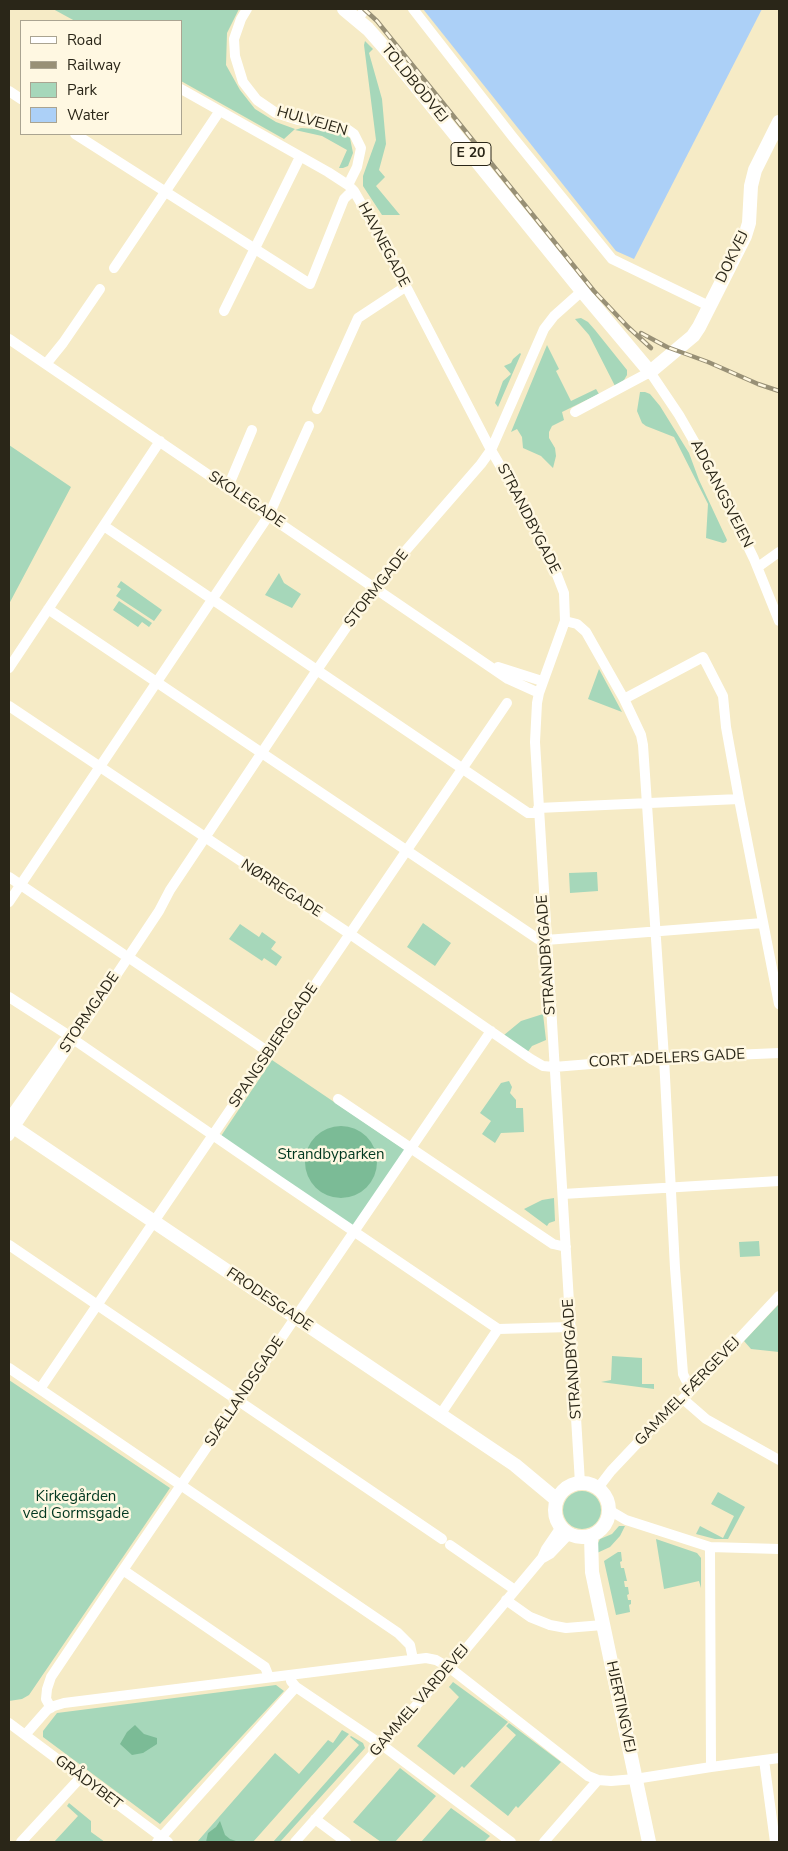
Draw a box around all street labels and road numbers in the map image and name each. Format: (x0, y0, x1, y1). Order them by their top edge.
street label: TOLDBODVEJ (377, 41, 451, 127)
street label: HULVEJEN (274, 103, 350, 141)
road number: E 20 (451, 142, 491, 166)
street label: HAVNEGADE (353, 200, 413, 290)
street label: DOKVEJ (713, 228, 753, 286)
street label: ADGANGSVEJEN (686, 437, 756, 551)
street label: STRANDBYGADE (493, 461, 563, 577)
street label: SKOLEGADE (204, 468, 288, 532)
street label: STORMGADE (341, 547, 413, 631)
street label: NØRREGADE (237, 856, 325, 922)
street label: STRANDBYGADE (534, 894, 560, 1016)
street label: STORMGADE (56, 969, 124, 1057)
street label: SPANGSBJERGGADE (226, 980, 322, 1112)
street label: CORT ADELERS GADE (588, 1046, 746, 1072)
street label: FRODESGADE (222, 1264, 316, 1336)
street label: STRANDBYGADE (560, 1298, 586, 1420)
street label: SJÆLLANDSGADE (202, 1334, 288, 1450)
street label: GAMMEL FÆRGEVEJ (632, 1334, 744, 1450)
street label: GAMMEL VARDEVEJ (366, 1641, 474, 1761)
street label: HJERTINGVEJ (601, 1659, 639, 1755)
street label: GRÅDYBET (51, 1752, 125, 1814)

